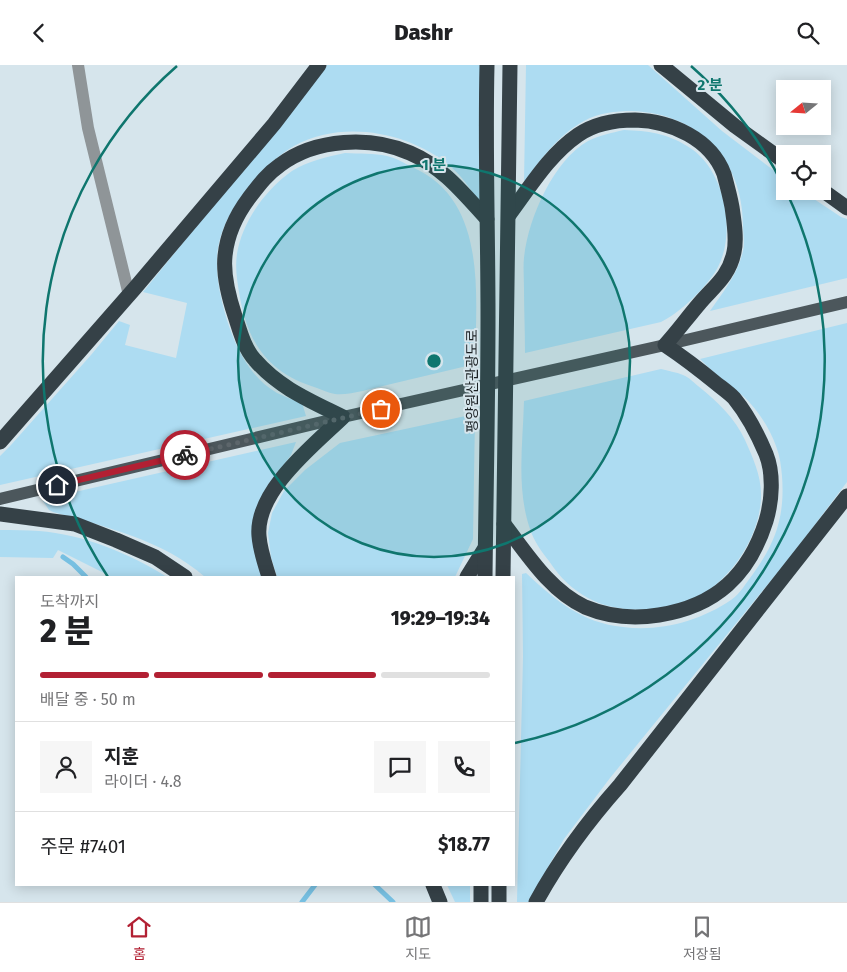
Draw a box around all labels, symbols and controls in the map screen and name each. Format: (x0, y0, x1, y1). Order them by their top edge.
icon: back (25, 19, 53, 47)
text: Dashr (394, 19, 453, 46)
icon: search (794, 19, 822, 47)
text: 2 분 (697, 76, 723, 94)
north arrow (776, 80, 831, 135)
map controls (776, 80, 831, 200)
button: locate (776, 145, 831, 200)
text: 1 분 (422, 156, 446, 174)
street label: 평양원산관광도로 (464, 329, 481, 433)
centre of rings (425, 352, 443, 370)
pin (360, 388, 402, 430)
icon: bag (367, 395, 395, 423)
courier (160, 430, 210, 480)
icon: bike (171, 441, 199, 469)
pin (36, 464, 78, 506)
icon: home (43, 471, 71, 499)
text: 도착까지 (40, 592, 99, 611)
text: 19:29–19:34 (391, 607, 490, 630)
text: 2 분 (40, 612, 93, 650)
text: 배달 중 · 50 m (40, 690, 136, 709)
button: person (40, 741, 92, 793)
button: chat (374, 741, 426, 793)
button: phone (438, 741, 490, 793)
text: 지훈 (104, 745, 139, 768)
text: 라이더 · 4.8 (104, 772, 182, 791)
text: $18.77 (438, 833, 490, 856)
text: 주문 #7401 (40, 835, 126, 858)
tab: 홈 (125, 913, 153, 963)
tab: 지도 (404, 913, 432, 963)
tab: 저장됨 (683, 913, 722, 963)

